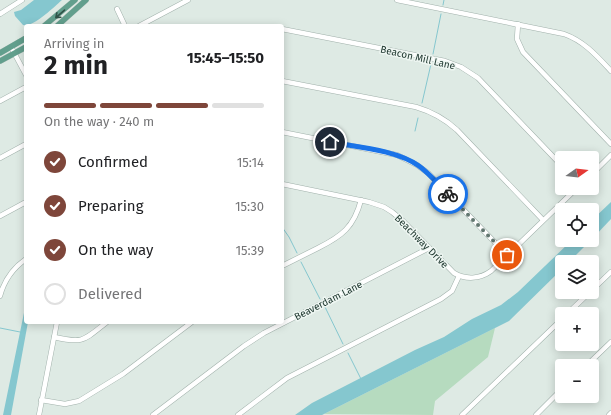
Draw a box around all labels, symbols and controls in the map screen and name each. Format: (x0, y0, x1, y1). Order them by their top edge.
one-way arrow (55, 9, 65, 18)
text: Arriving in (44, 36, 104, 51)
street label: Beacon Mill Lane (379, 44, 456, 72)
text: 15:45–15:50 (187, 49, 264, 67)
text: 2 min (44, 50, 108, 81)
text: On the way · 240 m (44, 114, 154, 129)
pin (313, 125, 347, 159)
icon: home (319, 131, 341, 153)
icon: check (44, 151, 66, 173)
north arrow (555, 151, 599, 195)
map controls (555, 151, 599, 403)
text: Confirmed (78, 153, 148, 171)
text: 15:14 (237, 155, 264, 170)
courier (428, 174, 468, 214)
icon: bike (437, 183, 459, 205)
icon: check (44, 195, 66, 217)
text: Preparing (78, 197, 143, 215)
text: 15:30 (235, 199, 264, 214)
button: locate (555, 203, 599, 247)
street label: Beachway Drive (392, 212, 451, 271)
pin (490, 238, 524, 272)
icon: check (44, 239, 66, 261)
text: On the way (78, 241, 153, 259)
text: 15:39 (235, 243, 264, 258)
icon: bag (496, 244, 518, 266)
button: layers (555, 255, 599, 299)
street label: Beaverdam Lane (292, 279, 365, 323)
text: Delivered (78, 285, 142, 303)
button: + (555, 307, 599, 351)
button: − (555, 359, 599, 403)

